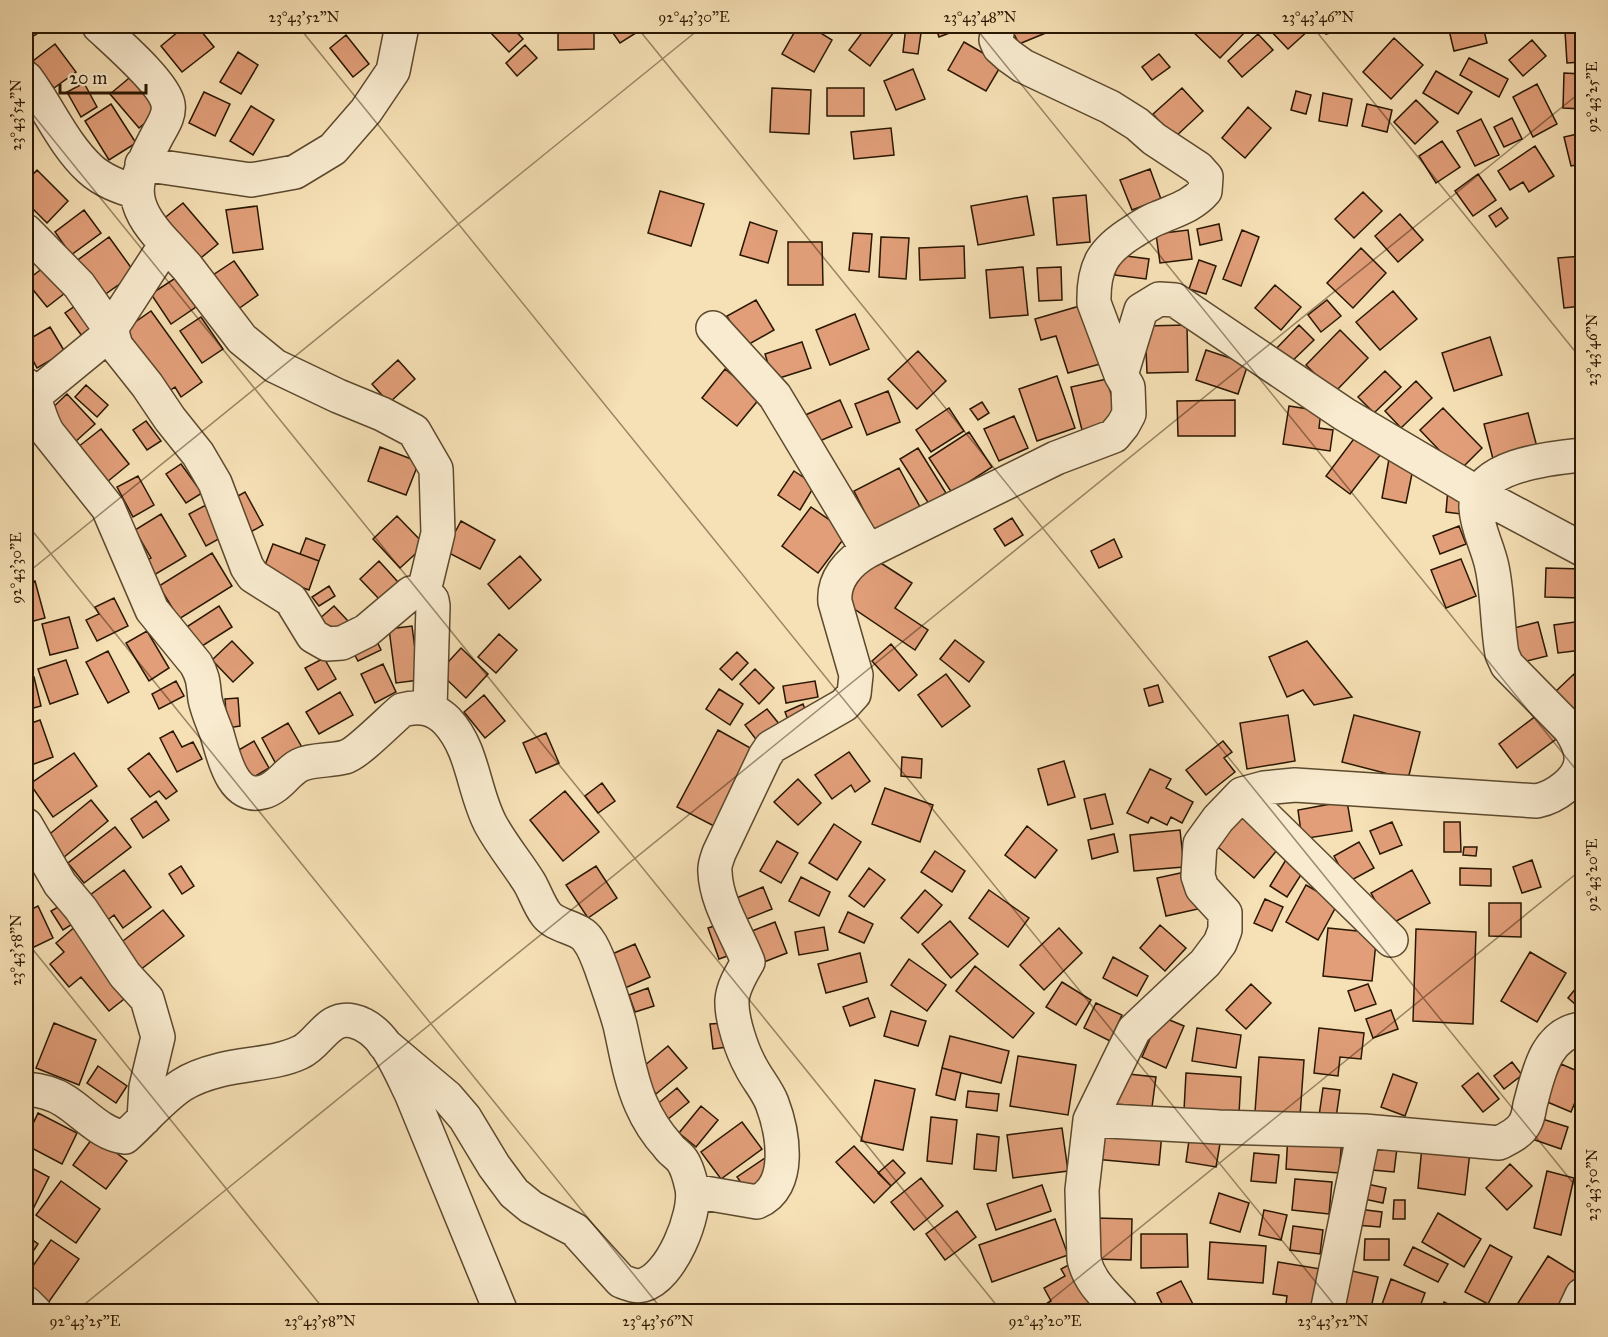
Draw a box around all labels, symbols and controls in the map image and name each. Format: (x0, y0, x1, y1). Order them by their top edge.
text: 23°43'52"N (269, 8, 340, 26)
text: 92°43'30"E (658, 8, 730, 26)
text: 23°43'48"N (944, 8, 1017, 26)
text: 23°43'46"N (1282, 8, 1355, 26)
scale bar (60, 57, 146, 95)
text: 92°43'25"E (1583, 61, 1601, 132)
text: 20 m (69, 67, 107, 89)
text: 23°43'54"N (7, 79, 25, 151)
text: 23°43'46"N (1583, 313, 1601, 386)
text: 92°43'30"E (7, 532, 25, 604)
text: 92°43'20"E (1583, 838, 1601, 911)
text: 23°43'58"N (7, 914, 25, 986)
text: 23°43'50"N (1583, 1149, 1601, 1221)
text: 92°43'25"E (50, 1312, 121, 1330)
text: 23°43'58"N (284, 1312, 356, 1330)
text: 23°43'56"N (622, 1312, 694, 1330)
text: 92°43'20"E (1009, 1312, 1082, 1330)
text: 23°43'52"N (1298, 1312, 1369, 1330)

